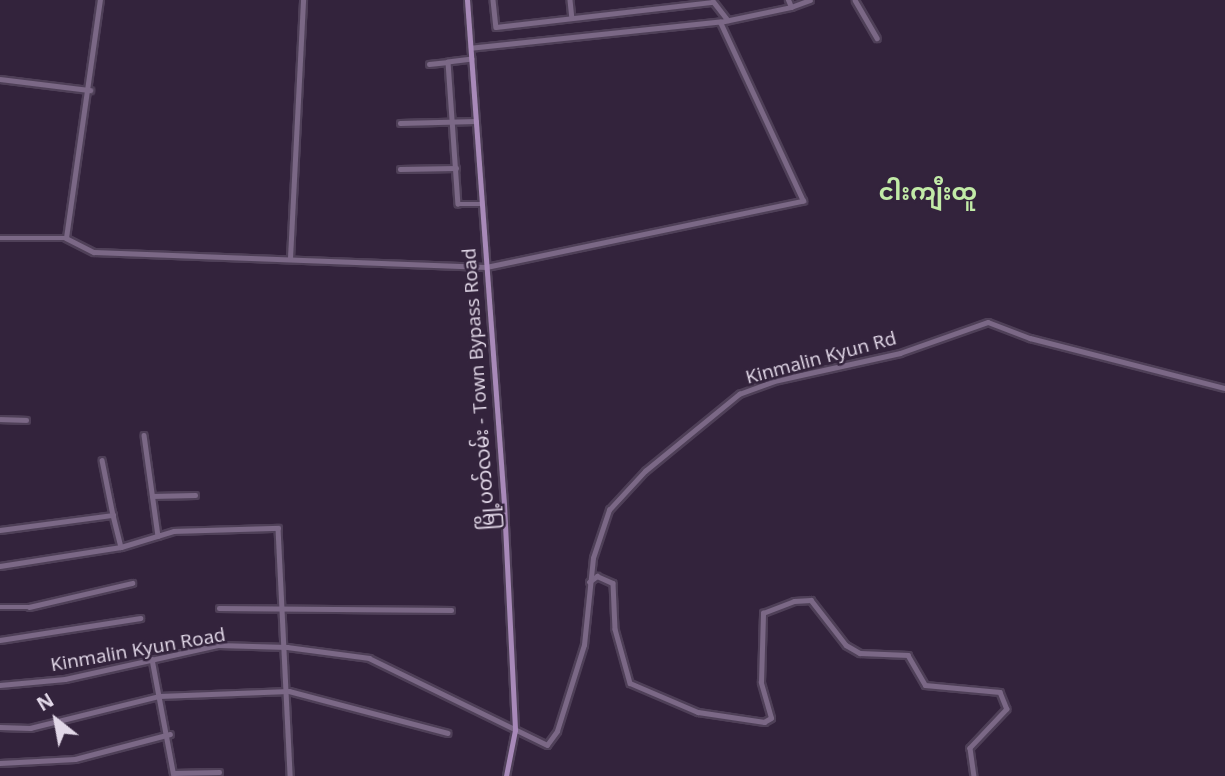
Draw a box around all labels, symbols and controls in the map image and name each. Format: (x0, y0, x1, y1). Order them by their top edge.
district label: ငါးကျီးထူ (879, 177, 977, 205)
street label: မြို့ပတ်လမ်း - Town Bypass Road (458, 247, 500, 531)
street label: Kinmalin Kyun Rd (743, 327, 899, 389)
street label: Kinmalin Kyun Road (49, 623, 227, 677)
north arrow (21, 685, 91, 755)
text: N (32, 687, 58, 717)

